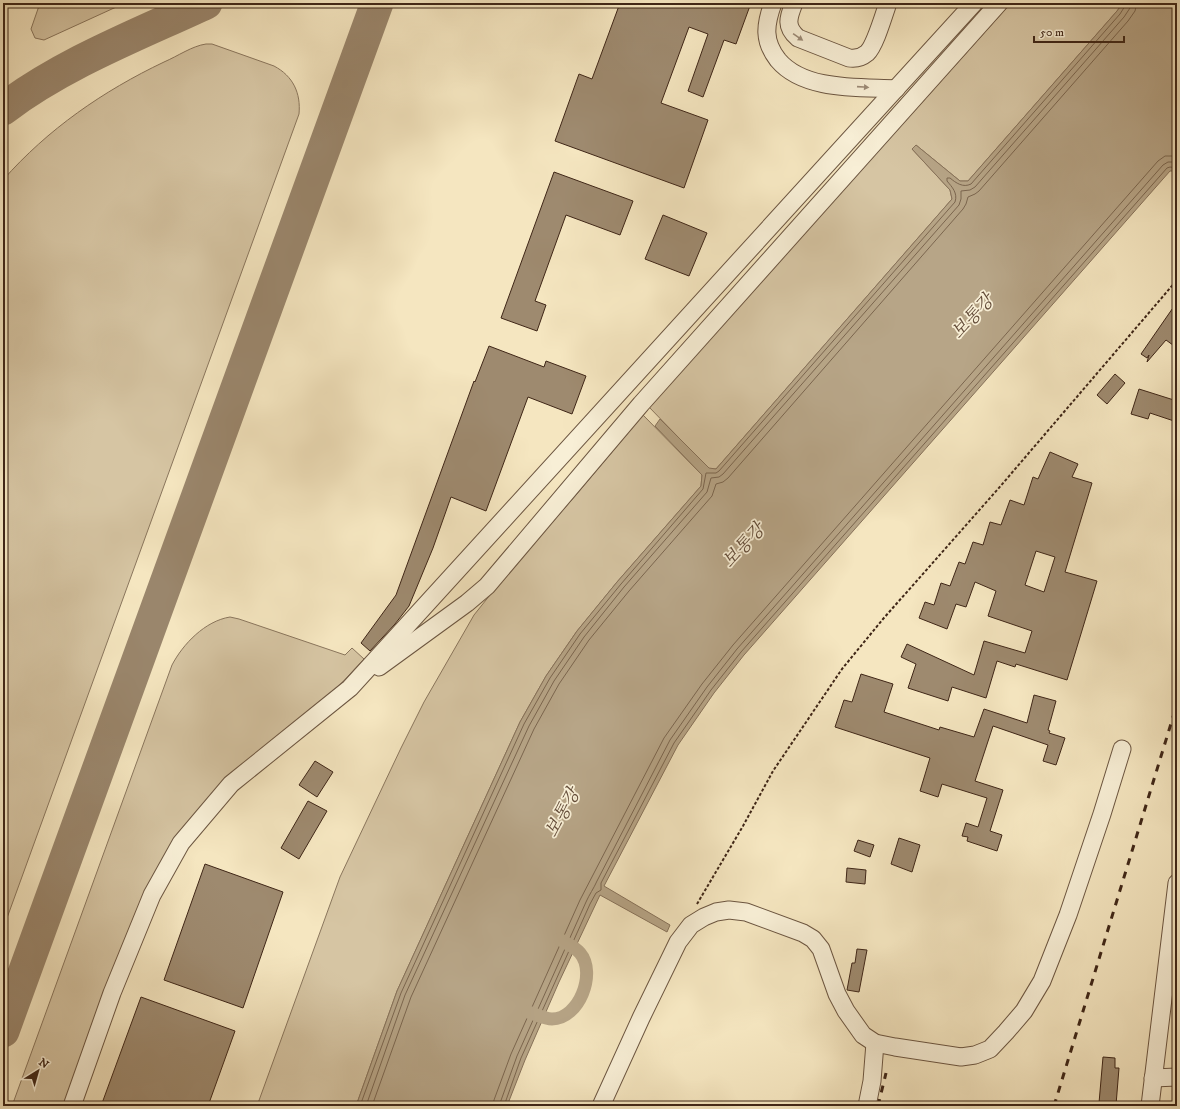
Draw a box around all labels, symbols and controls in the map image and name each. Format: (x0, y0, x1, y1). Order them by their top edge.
scale bar (1034, 18, 1124, 44)
text: 50 m (1040, 25, 1064, 40)
one-way arrow (793, 33, 804, 41)
one-way arrow (857, 83, 869, 90)
water label: 보통강 (947, 289, 1001, 344)
water label: 보통강 (718, 518, 772, 573)
water label: 보통강 (541, 783, 587, 841)
north arrow (18, 1051, 58, 1091)
text: N (36, 1056, 51, 1072)

